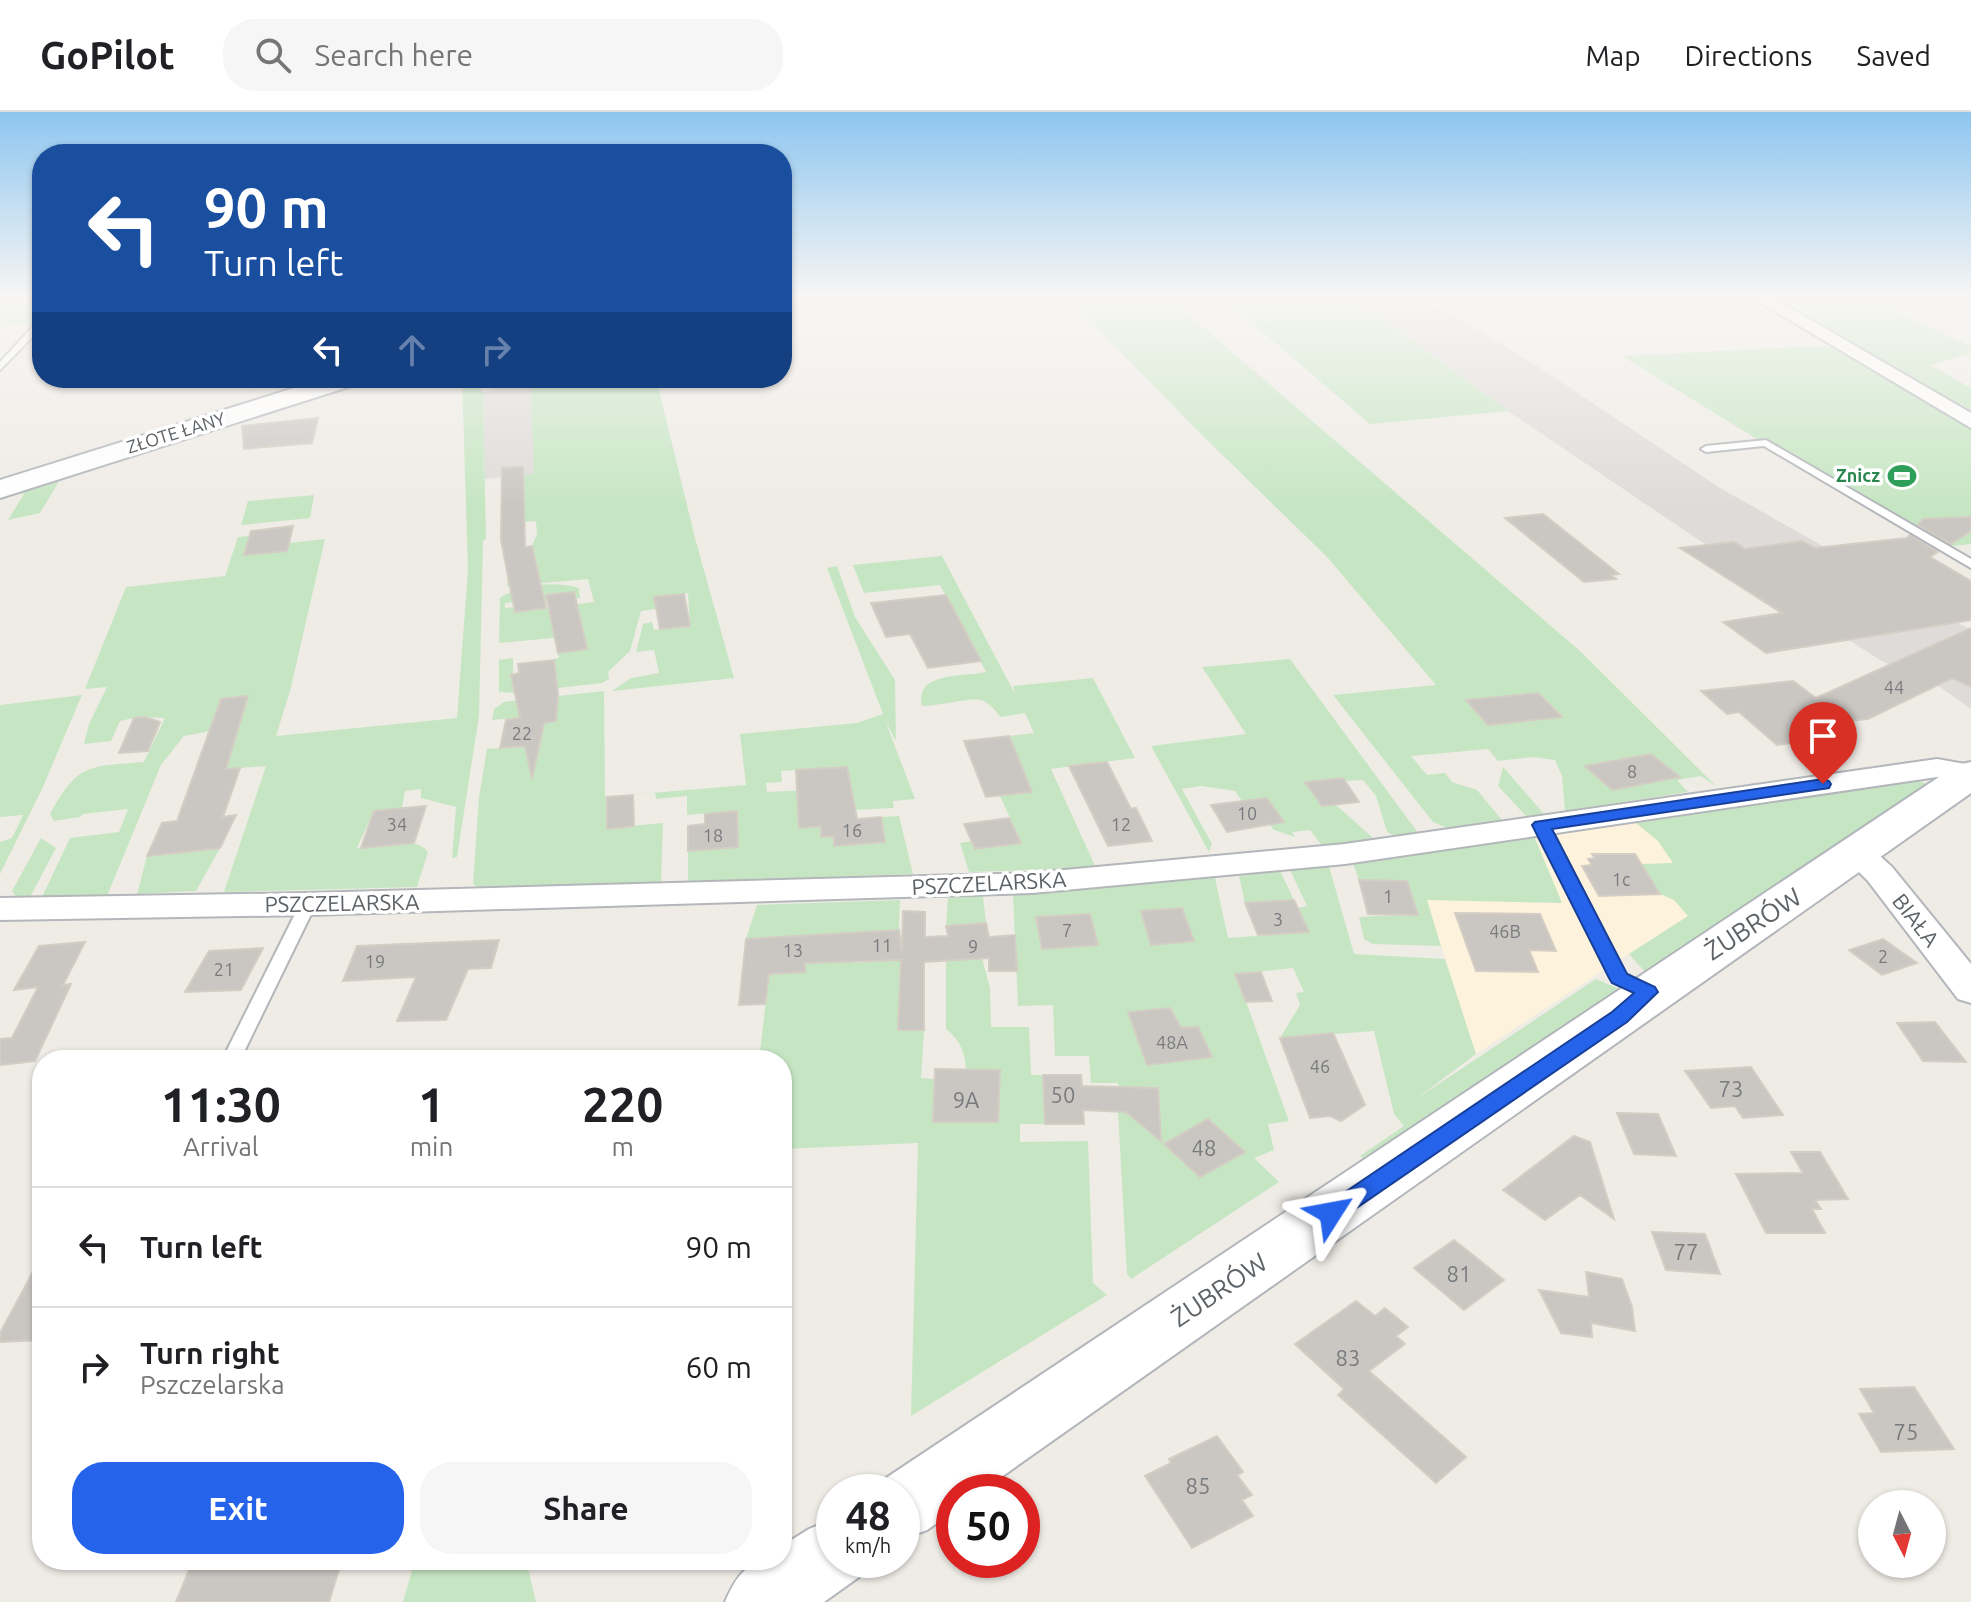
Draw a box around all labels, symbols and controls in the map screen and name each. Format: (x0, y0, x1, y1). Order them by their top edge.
search box (223, 19, 783, 91)
icon: search (251, 33, 295, 77)
text: GoPilot (40, 34, 175, 76)
text: Search here (315, 38, 473, 72)
text: Map (1585, 40, 1641, 71)
text: Directions (1685, 40, 1812, 71)
text: Saved (1856, 40, 1931, 71)
icon: left (72, 176, 176, 280)
text: 90 m (204, 176, 329, 239)
text: Turn left (204, 242, 343, 283)
icon: left (306, 328, 350, 372)
icon: ahead (390, 328, 434, 372)
icon: right (474, 328, 518, 372)
street label: ZŁOTE ŁANY (124, 407, 228, 457)
sports icon: Znicz (1887, 461, 1917, 491)
place label: Znicz (1836, 465, 1880, 485)
house number: 44 (1884, 677, 1904, 697)
pin (1789, 702, 1857, 784)
icon: arrive (1801, 714, 1845, 758)
house number: 22 (512, 723, 532, 743)
house number: 8 (1627, 761, 1637, 781)
house number: 10 (1237, 803, 1257, 823)
house number: 34 (387, 814, 407, 834)
house number: 12 (1111, 814, 1131, 834)
house number: 16 (842, 820, 862, 840)
house number: 18 (703, 825, 723, 845)
street label: PSZCZELARSKA (911, 866, 1068, 899)
house number: 1c (1612, 869, 1630, 889)
street label: ŻUBRÓW (1699, 882, 1806, 966)
house number: 1 (1383, 886, 1393, 906)
street label: BIAŁA (1888, 888, 1945, 952)
street label: PSZCZELARSKA (264, 889, 420, 916)
house number: 3 (1273, 909, 1283, 929)
house number: 7 (1062, 920, 1072, 940)
house number: 46B (1489, 921, 1521, 941)
house number: 11 (872, 935, 892, 955)
house number: 9 (968, 936, 978, 956)
house number: 13 (783, 940, 803, 960)
house number: 2 (1878, 946, 1888, 966)
house number: 19 (365, 951, 385, 971)
house number: 21 (214, 959, 234, 979)
house number: 48A (1156, 1032, 1188, 1052)
house number: 46 (1310, 1056, 1330, 1076)
house number: 73 (1719, 1076, 1743, 1101)
text: 11:30 (161, 1077, 281, 1131)
text: 1 (418, 1077, 445, 1131)
text: 220 (582, 1077, 663, 1131)
house number: 50 (1051, 1082, 1075, 1107)
house number: 9A (953, 1087, 980, 1112)
text: Arrival (183, 1132, 259, 1161)
text: min (410, 1132, 453, 1161)
text: m (611, 1132, 634, 1161)
house number: 48 (1192, 1135, 1216, 1160)
position arrow (1289, 1171, 1373, 1255)
icon: left (72, 1225, 116, 1269)
text: Turn left (140, 1230, 262, 1264)
text: 90 m (685, 1230, 752, 1264)
house number: 77 (1674, 1239, 1698, 1264)
street label: ŻUBRÓW (1165, 1247, 1272, 1332)
house number: 81 (1447, 1261, 1471, 1286)
text: Turn right (140, 1336, 280, 1370)
icon: right (72, 1345, 116, 1389)
house number: 83 (1336, 1345, 1360, 1370)
text: 60 m (685, 1350, 752, 1384)
text: Pszczelarska (140, 1370, 285, 1399)
house number: 75 (1894, 1419, 1918, 1444)
button: Exit (72, 1462, 404, 1554)
button: Share (420, 1462, 752, 1554)
house number: 85 (1186, 1473, 1210, 1498)
speed limit sign: 50 (936, 1474, 1040, 1578)
north arrow (1858, 1490, 1946, 1578)
map controls (1858, 1490, 1946, 1578)
text: 48 (845, 1493, 891, 1538)
text: km/h (845, 1534, 891, 1557)

